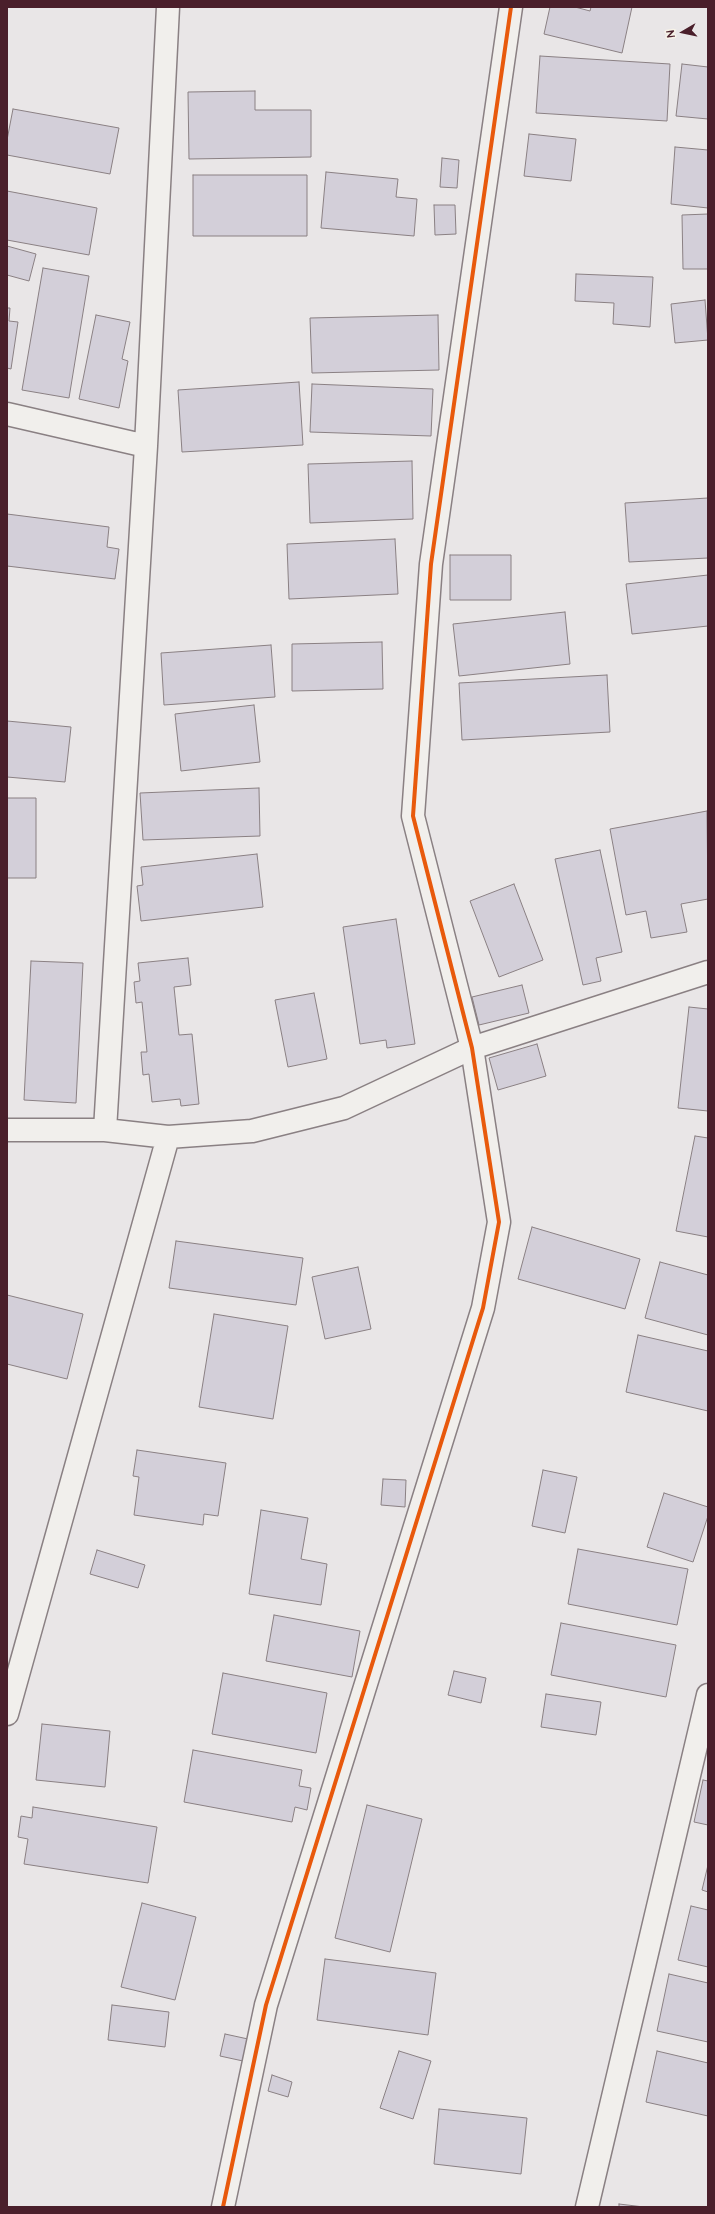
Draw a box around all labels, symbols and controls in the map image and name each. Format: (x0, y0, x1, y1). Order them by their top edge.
north arrow (663, 12, 703, 52)
text: N (663, 29, 679, 39)

